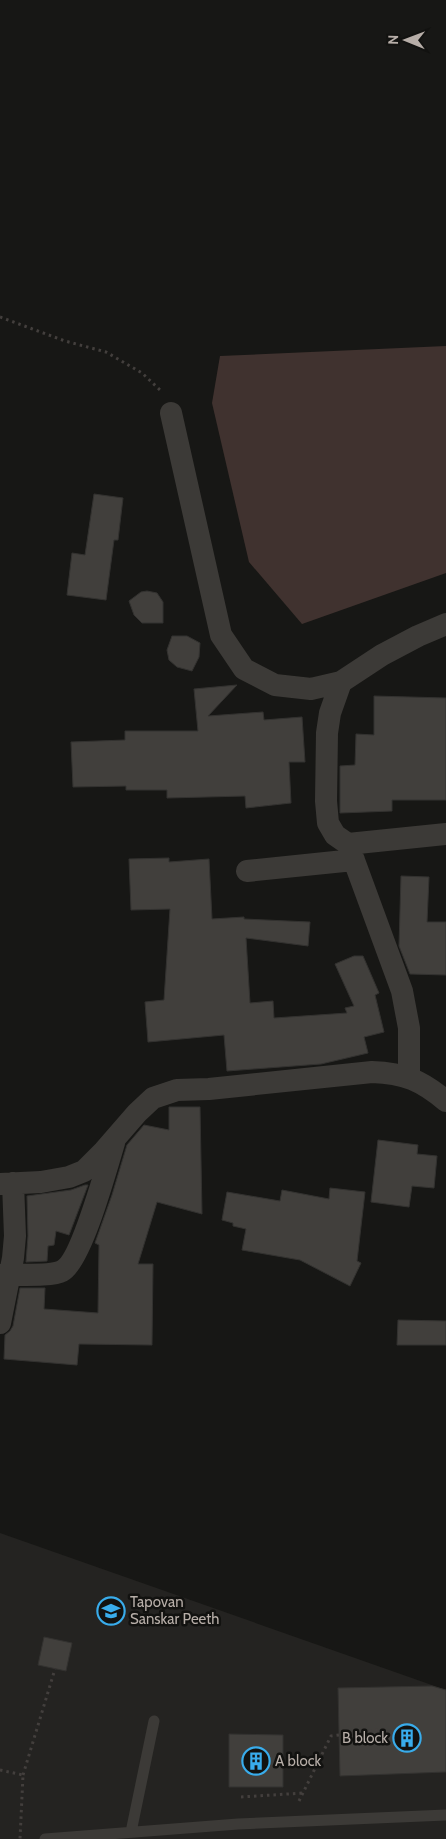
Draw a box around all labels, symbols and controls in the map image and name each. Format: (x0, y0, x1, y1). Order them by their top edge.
north arrow (381, 15, 431, 65)
text: N (384, 35, 402, 45)
place label: Tapovan Sanskar Peeth (130, 1593, 219, 1628)
school or university icon: Tapovan Sanskar Peeth (96, 1596, 126, 1626)
building icon: B block (392, 1723, 422, 1753)
place label: B block (342, 1729, 388, 1747)
building icon: A block (241, 1746, 271, 1776)
place label: A block (275, 1752, 321, 1770)

